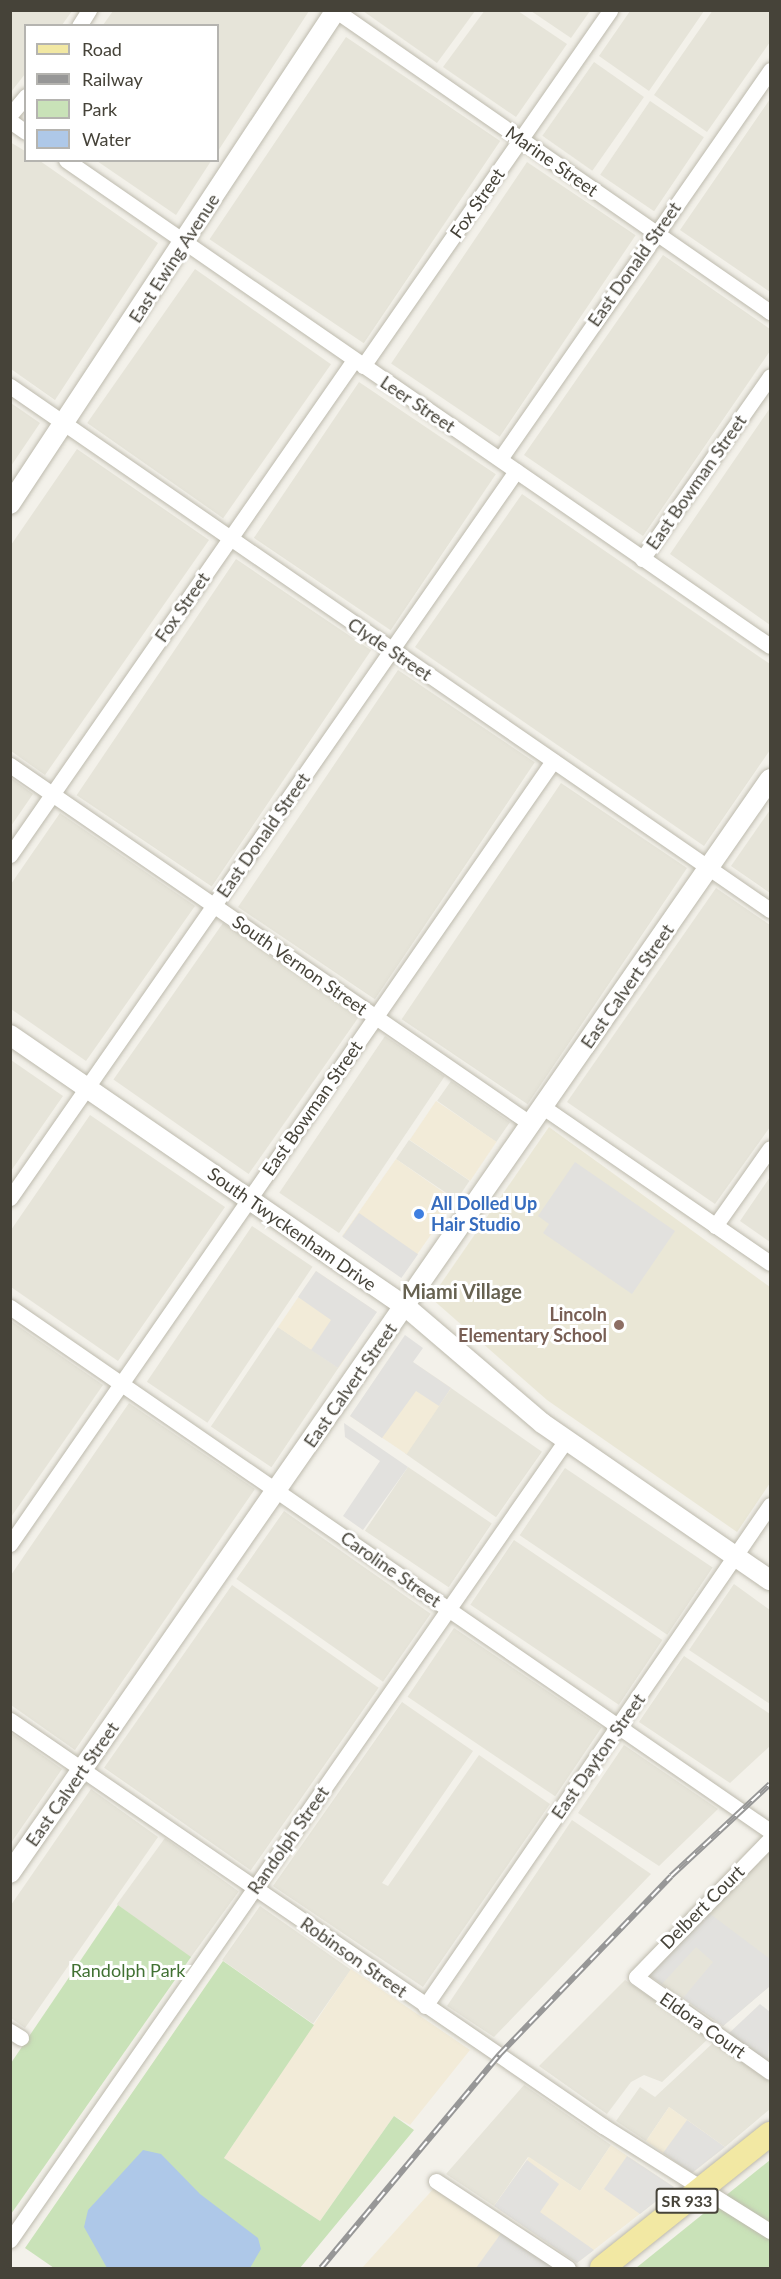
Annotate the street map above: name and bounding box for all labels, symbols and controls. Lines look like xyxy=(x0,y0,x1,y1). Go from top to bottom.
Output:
legend xyxy=(24,24,219,162)
text: Road xyxy=(82,38,122,60)
text: Railway xyxy=(82,68,143,90)
text: Park xyxy=(82,98,117,120)
street label: Marine Street xyxy=(502,121,602,201)
text: Water xyxy=(82,128,131,150)
street label: Fox Street xyxy=(445,164,509,242)
street label: East Ewing Avenue xyxy=(124,189,224,327)
street label: East Donald Street xyxy=(583,198,685,330)
street label: Leer Street xyxy=(376,371,460,437)
street label: East Bowman Street xyxy=(641,410,751,554)
street label: Fox Street xyxy=(150,568,214,646)
street label: Clyde Street xyxy=(344,613,436,685)
street label: East Donald Street xyxy=(212,769,314,901)
street label: South Vernon Street xyxy=(228,910,372,1020)
street label: East Calvert Street xyxy=(576,920,678,1052)
street label: East Bowman Street xyxy=(257,1036,367,1180)
street label: South Twyckenham Drive xyxy=(203,1162,381,1296)
place label: All Dolled Up Hair Studio xyxy=(431,1193,537,1236)
marker: All Dolled Up Hair Studio xyxy=(412,1207,426,1221)
district label: Miami Village xyxy=(402,1279,522,1303)
place label: Lincoln Elementary School xyxy=(458,1304,607,1346)
marker: Lincoln Elementary School xyxy=(612,1318,626,1332)
street label: East Calvert Street xyxy=(299,1319,401,1451)
street label: Caroline Street xyxy=(337,1526,445,1612)
street label: East Dayton Street xyxy=(547,1689,649,1823)
street label: East Calvert Street xyxy=(21,1718,123,1850)
street label: Randolph Street xyxy=(243,1782,333,1898)
street label: Delbert Court xyxy=(656,1861,748,1953)
street label: Robinson Street xyxy=(296,1912,412,2002)
park label: Randolph Park xyxy=(71,1959,185,1981)
street label: Eldora Court xyxy=(656,1988,750,2062)
road number: SR 933 xyxy=(656,2188,718,2214)

